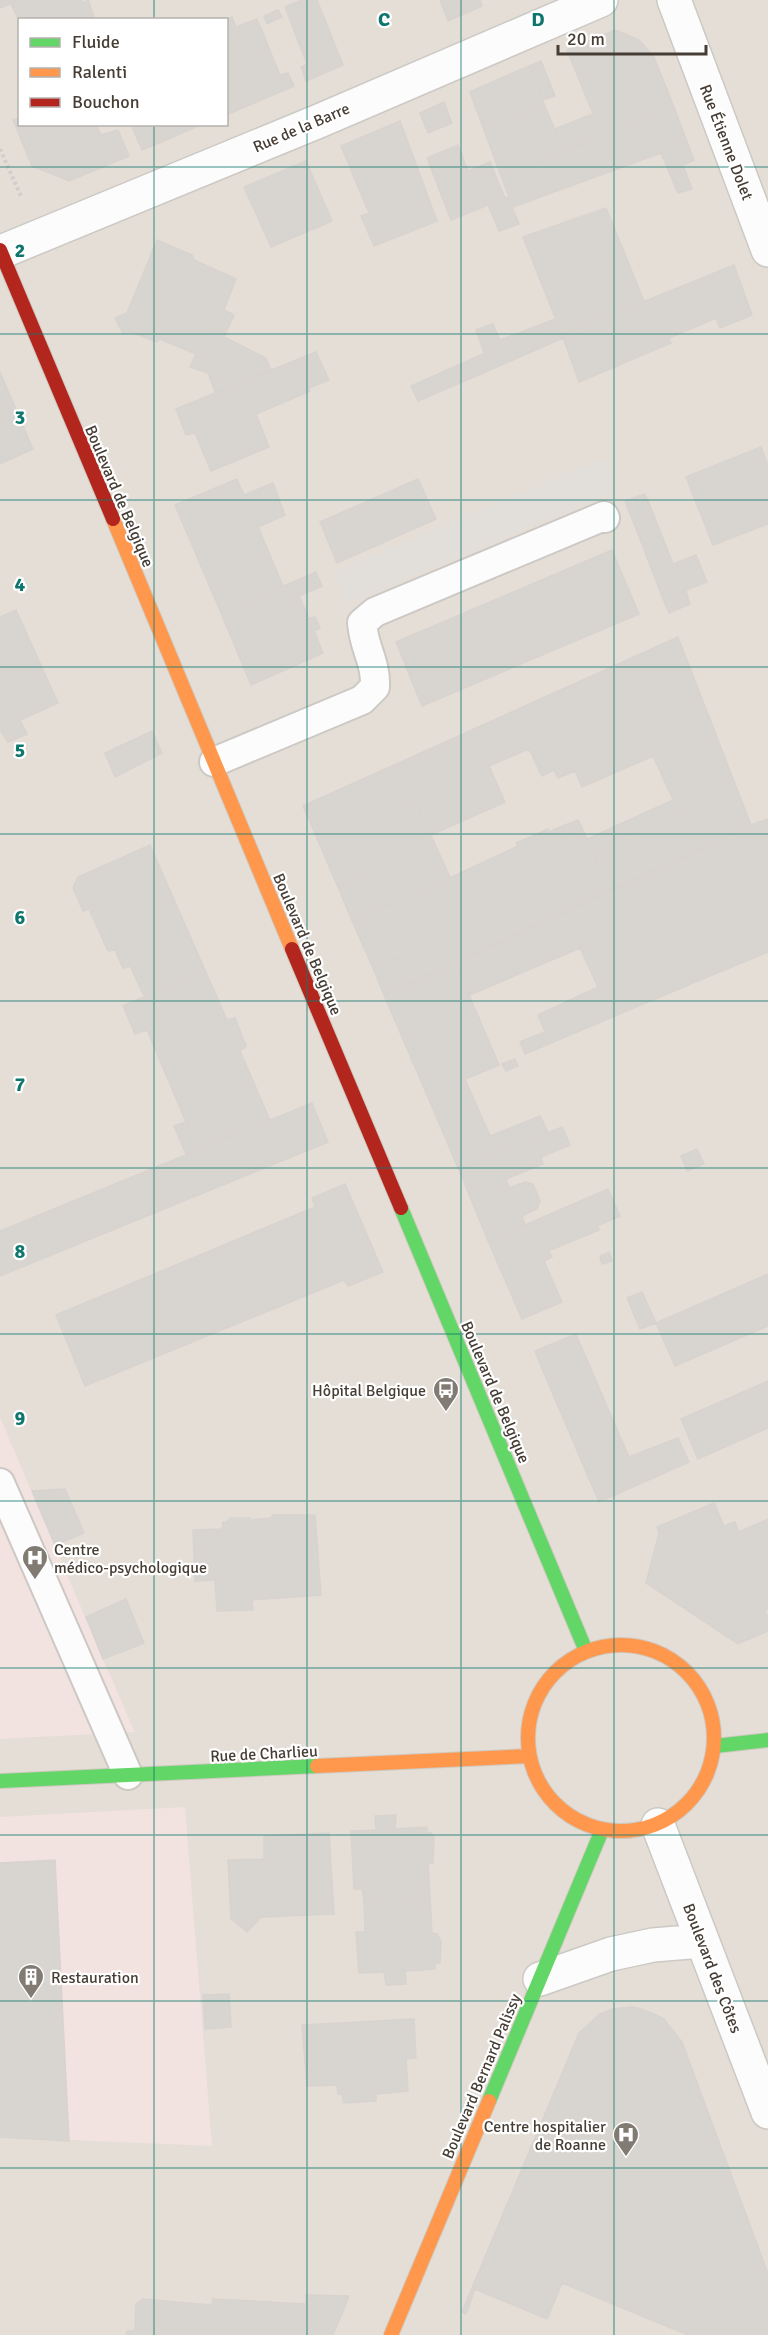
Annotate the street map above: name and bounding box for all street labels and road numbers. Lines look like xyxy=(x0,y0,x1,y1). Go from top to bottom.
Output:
street label: Rue Étienne Dolet xyxy=(695,82,757,203)
street label: Rue de la Barre xyxy=(250,99,353,157)
street label: Boulevard de Belgique xyxy=(80,422,158,570)
street label: Boulevard de Belgique xyxy=(268,870,346,1018)
street label: Boulevard de Belgique xyxy=(456,1318,534,1466)
street label: Rue de Charlieu xyxy=(210,1741,318,1767)
street label: Boulevard des Côtes xyxy=(678,1901,746,2036)
street label: Boulevard Bernard Palissy xyxy=(438,1990,526,2162)

